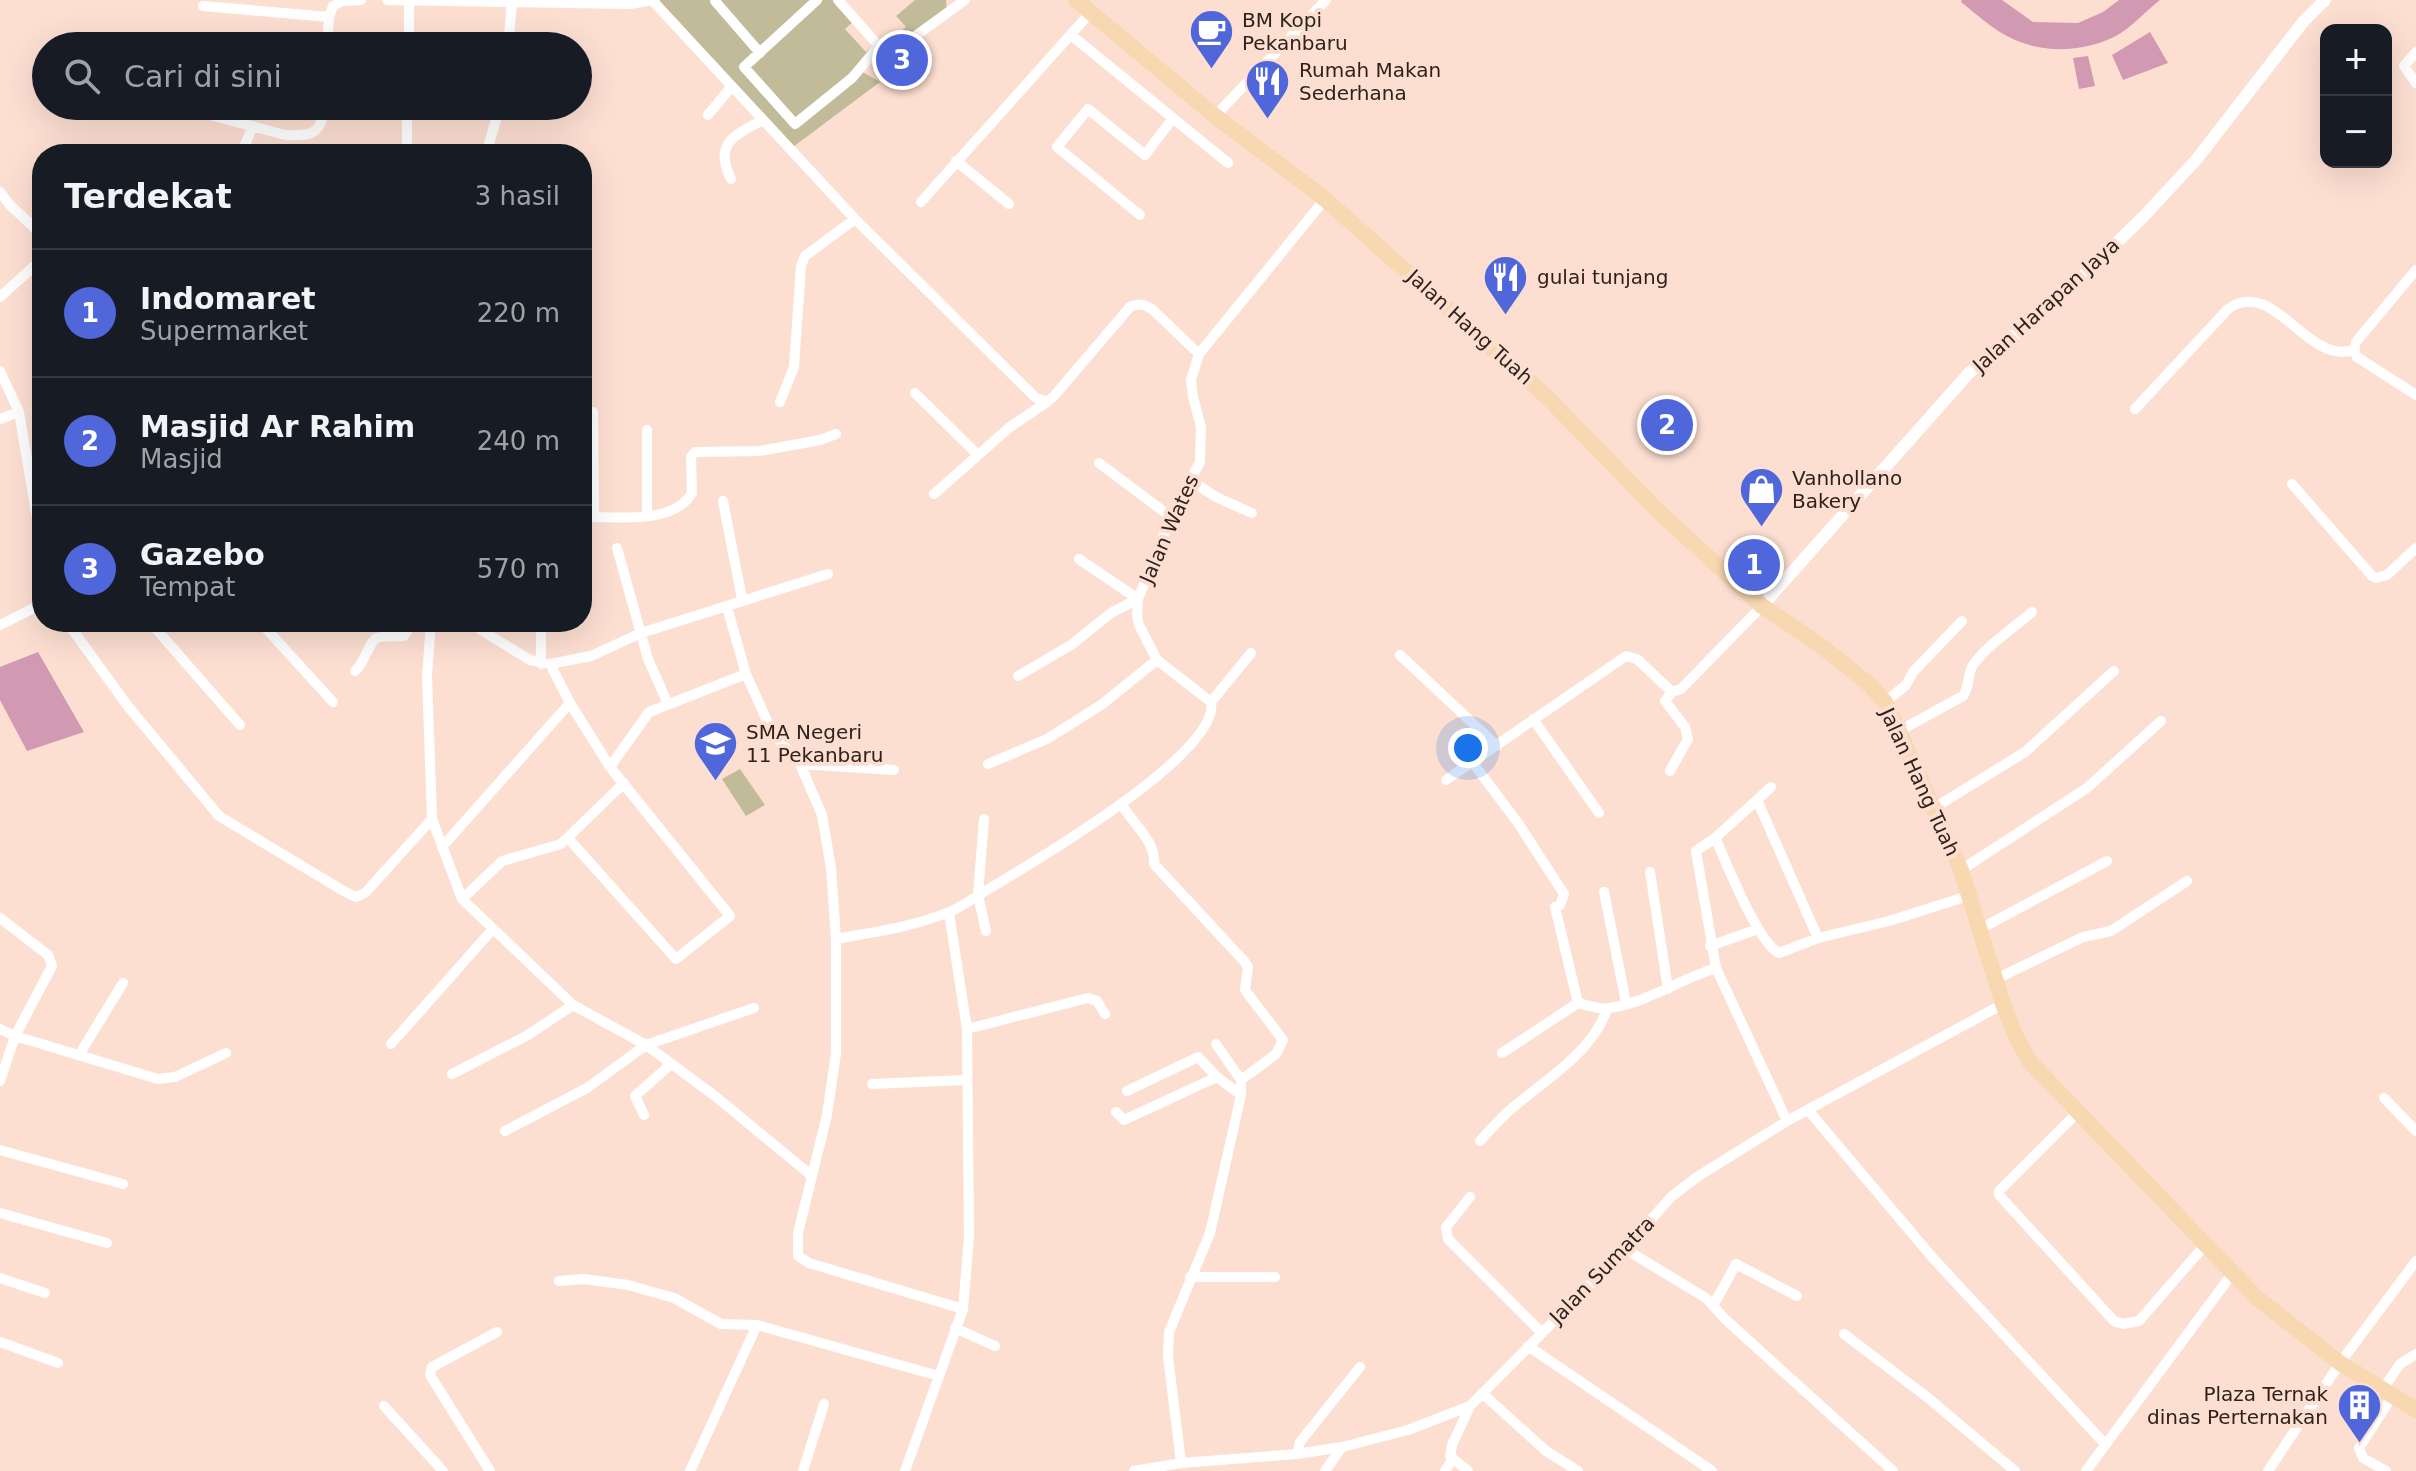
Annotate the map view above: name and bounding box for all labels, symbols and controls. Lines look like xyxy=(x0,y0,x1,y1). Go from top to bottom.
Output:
cafe icon: BM Kopi Pekanbaru xyxy=(1187,8,1235,71)
place label: BM Kopi Pekanbaru xyxy=(1242,8,1348,55)
map controls xyxy=(2320,24,2392,168)
button: + xyxy=(2320,24,2392,96)
pin: 3 xyxy=(876,30,928,90)
search box xyxy=(32,32,592,120)
icon: search xyxy=(60,54,104,98)
restaurant icon: Rumah Makan Sederhana xyxy=(1244,58,1292,121)
place label: Rumah Makan Sederhana xyxy=(1299,58,1441,105)
text: Cari di sini xyxy=(124,59,282,94)
button: − xyxy=(2320,96,2392,168)
text: Terdekat xyxy=(64,176,232,216)
text: 3 hasil xyxy=(475,181,560,211)
street label: Jalan Harapan Jaya xyxy=(1966,233,2124,378)
restaurant icon: gulai tunjang xyxy=(1482,253,1530,316)
street label: Jalan Hang Tuah xyxy=(1401,263,1538,390)
place label: gulai tunjang xyxy=(1537,265,1668,289)
text: Indomaret xyxy=(140,281,316,316)
text: 1 xyxy=(81,298,99,328)
text: 220 m xyxy=(477,298,560,328)
text: Supermarket xyxy=(140,316,308,346)
pin: 2 xyxy=(1641,395,1693,455)
text: Masjid Ar Rahim xyxy=(140,409,415,444)
text: 2 xyxy=(81,426,99,456)
text: 240 m xyxy=(477,426,560,456)
text: Masjid xyxy=(140,444,223,474)
shop icon: Vanhollano Bakery xyxy=(1737,466,1785,529)
place label: Vanhollano Bakery xyxy=(1792,466,1902,513)
street label: Jalan Wates xyxy=(1134,471,1204,589)
pin: 1 xyxy=(1728,535,1780,595)
text: Gazebo xyxy=(140,537,265,572)
text: 3 xyxy=(81,554,99,584)
text: 570 m xyxy=(477,554,560,584)
text: Tempat xyxy=(140,572,235,602)
street label: Jalan Hang Tuah xyxy=(1874,702,1965,860)
school or university icon: SMA Negeri 11 Pekanbaru xyxy=(691,719,739,782)
place label: SMA Negeri 11 Pekanbaru xyxy=(746,720,883,767)
your location xyxy=(1448,728,1488,768)
street label: Jalan Sumatra xyxy=(1543,1211,1659,1330)
building icon: Plaza Ternak dinas Perternakan xyxy=(2335,1381,2383,1444)
place label: Plaza Ternak dinas Perternakan xyxy=(2147,1382,2328,1429)

